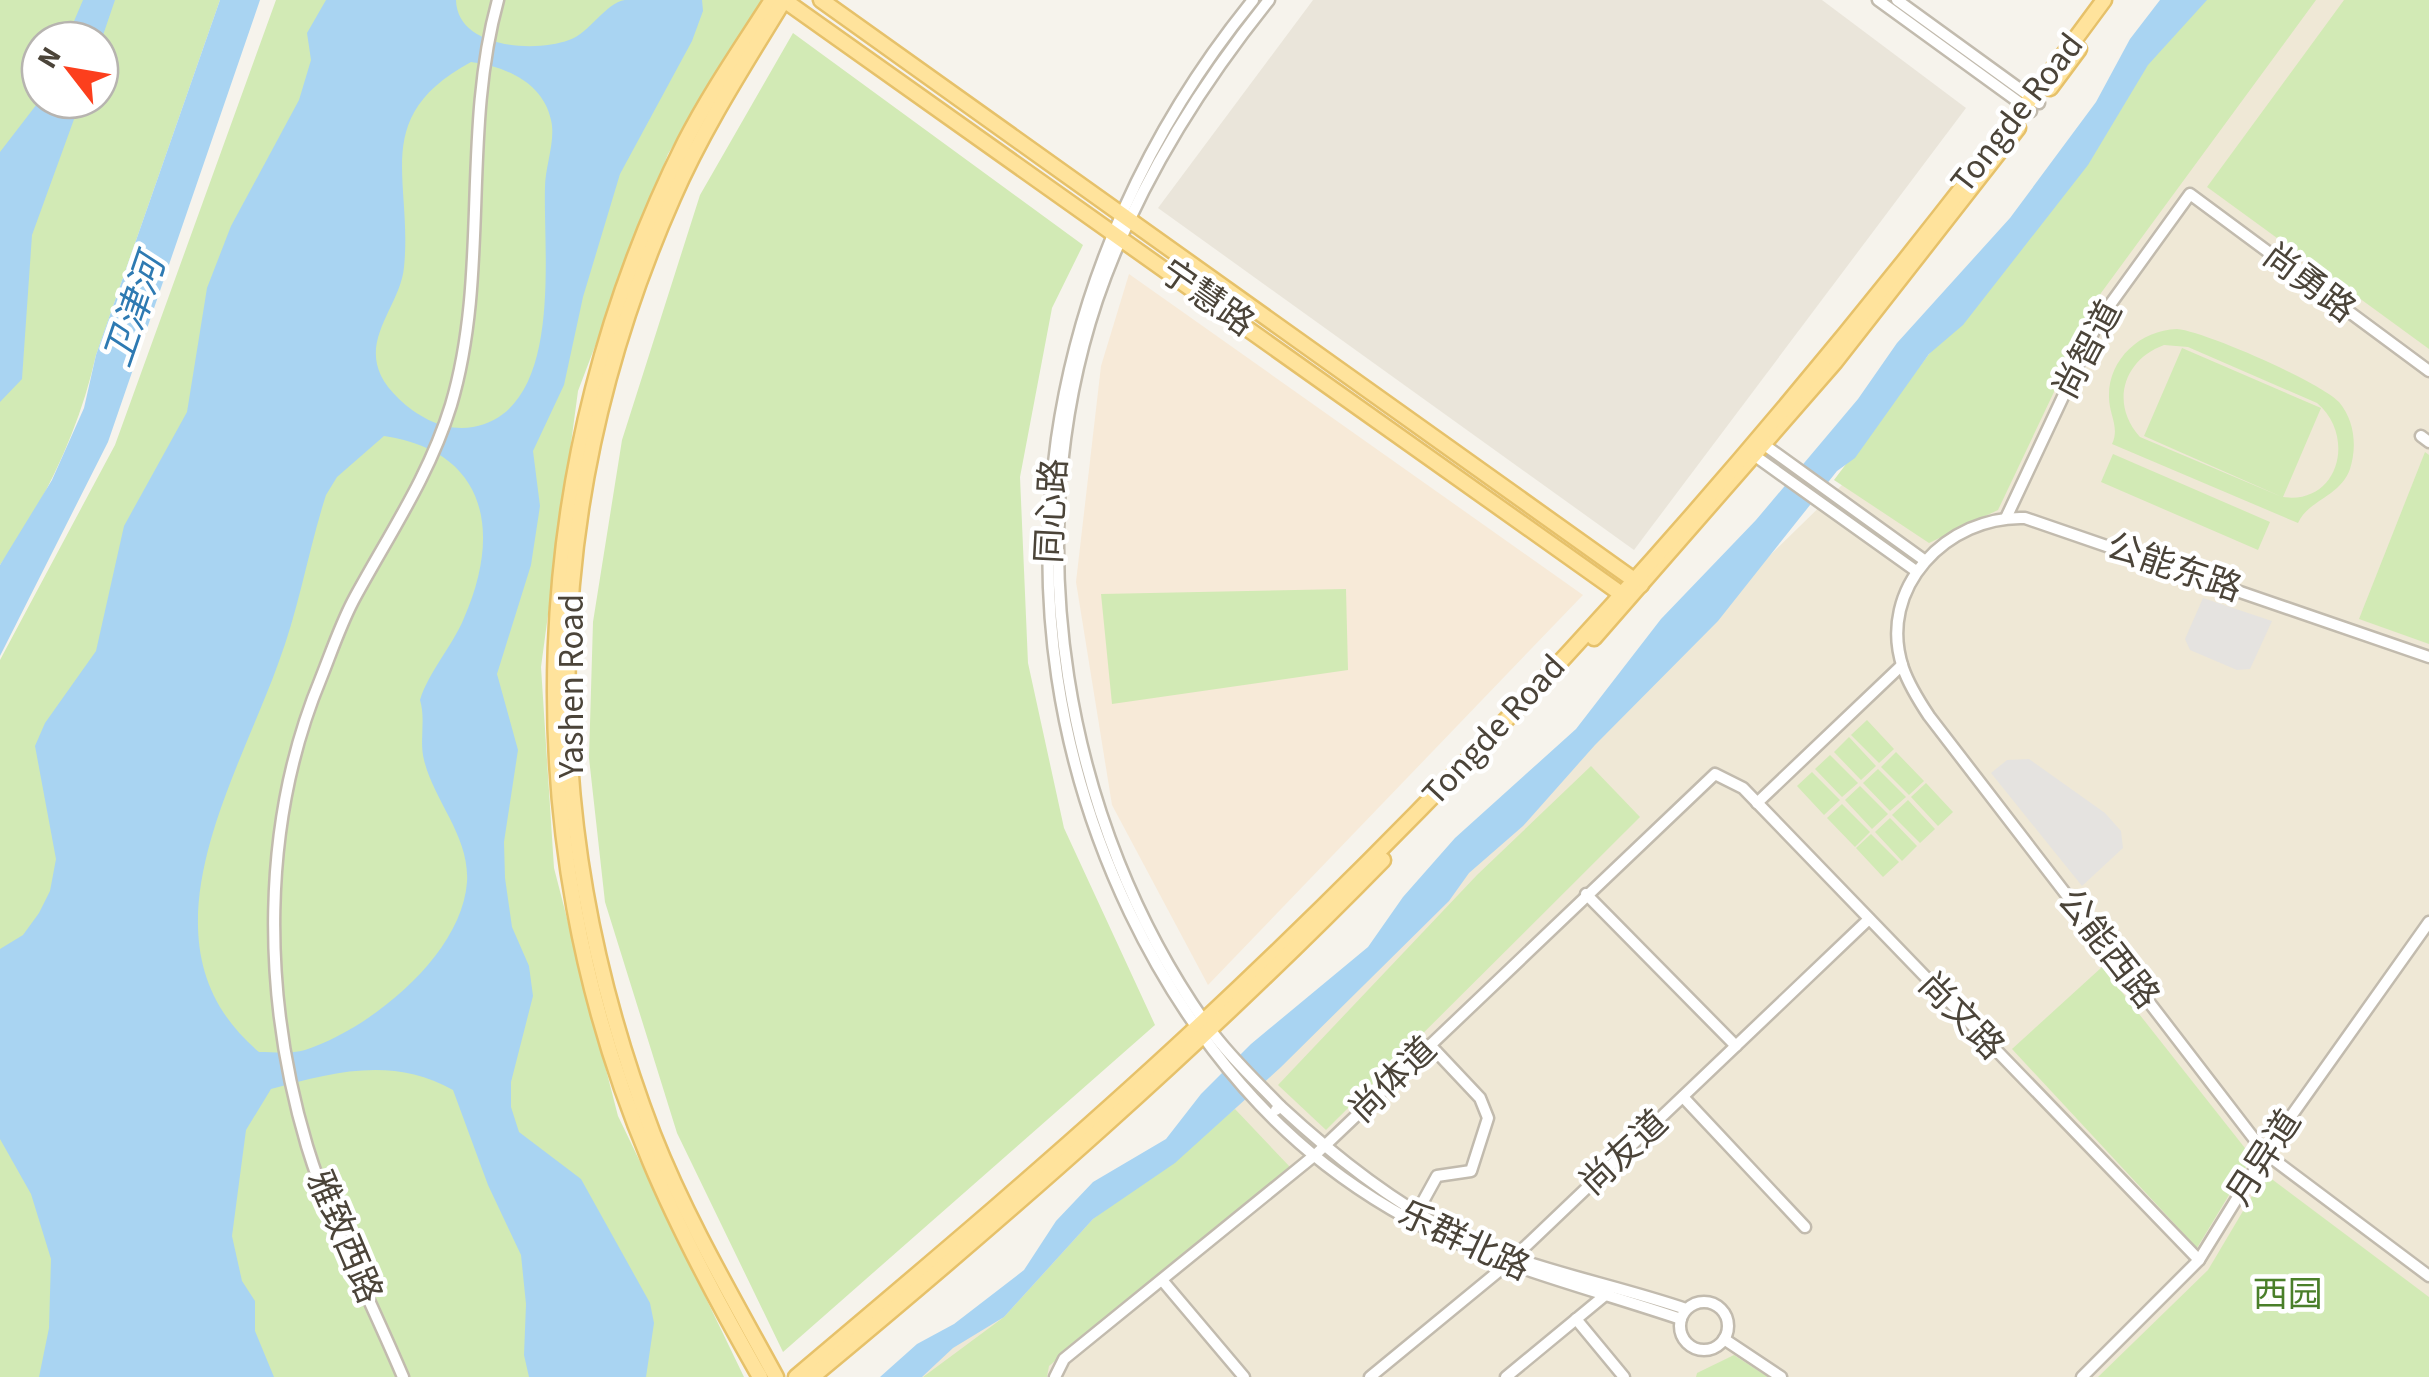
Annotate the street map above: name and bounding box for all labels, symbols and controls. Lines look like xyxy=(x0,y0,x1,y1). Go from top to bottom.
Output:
north arrow xyxy=(20,20,120,120)
street label: Tongde Road xyxy=(1939,22,2095,204)
text: N xyxy=(27,39,71,76)
street label: 尚勇路 xyxy=(2252,231,2366,335)
water label: 卫津河 xyxy=(91,242,181,374)
street label: 宁慧路 xyxy=(1150,247,1264,349)
street label: 尚智道 xyxy=(2041,292,2135,408)
street label: 同心路 xyxy=(1024,457,1080,565)
street label: 公能东路 xyxy=(2100,522,2248,614)
street label: Yashen Road xyxy=(547,594,597,779)
street label: Tongde Road xyxy=(1411,643,1577,817)
street label: 公能西路 xyxy=(2045,878,2171,1020)
street label: 尚文路 xyxy=(1907,961,2015,1071)
street label: 尚体道 xyxy=(1338,1026,1448,1134)
street label: 尚友道 xyxy=(1569,1099,1679,1207)
street label: 月异道 xyxy=(2214,1100,2314,1216)
street label: 雅致西路 xyxy=(294,1163,394,1311)
street label: 乐群北路 xyxy=(1390,1189,1538,1293)
park label: 西园 xyxy=(2253,1270,2323,1320)

